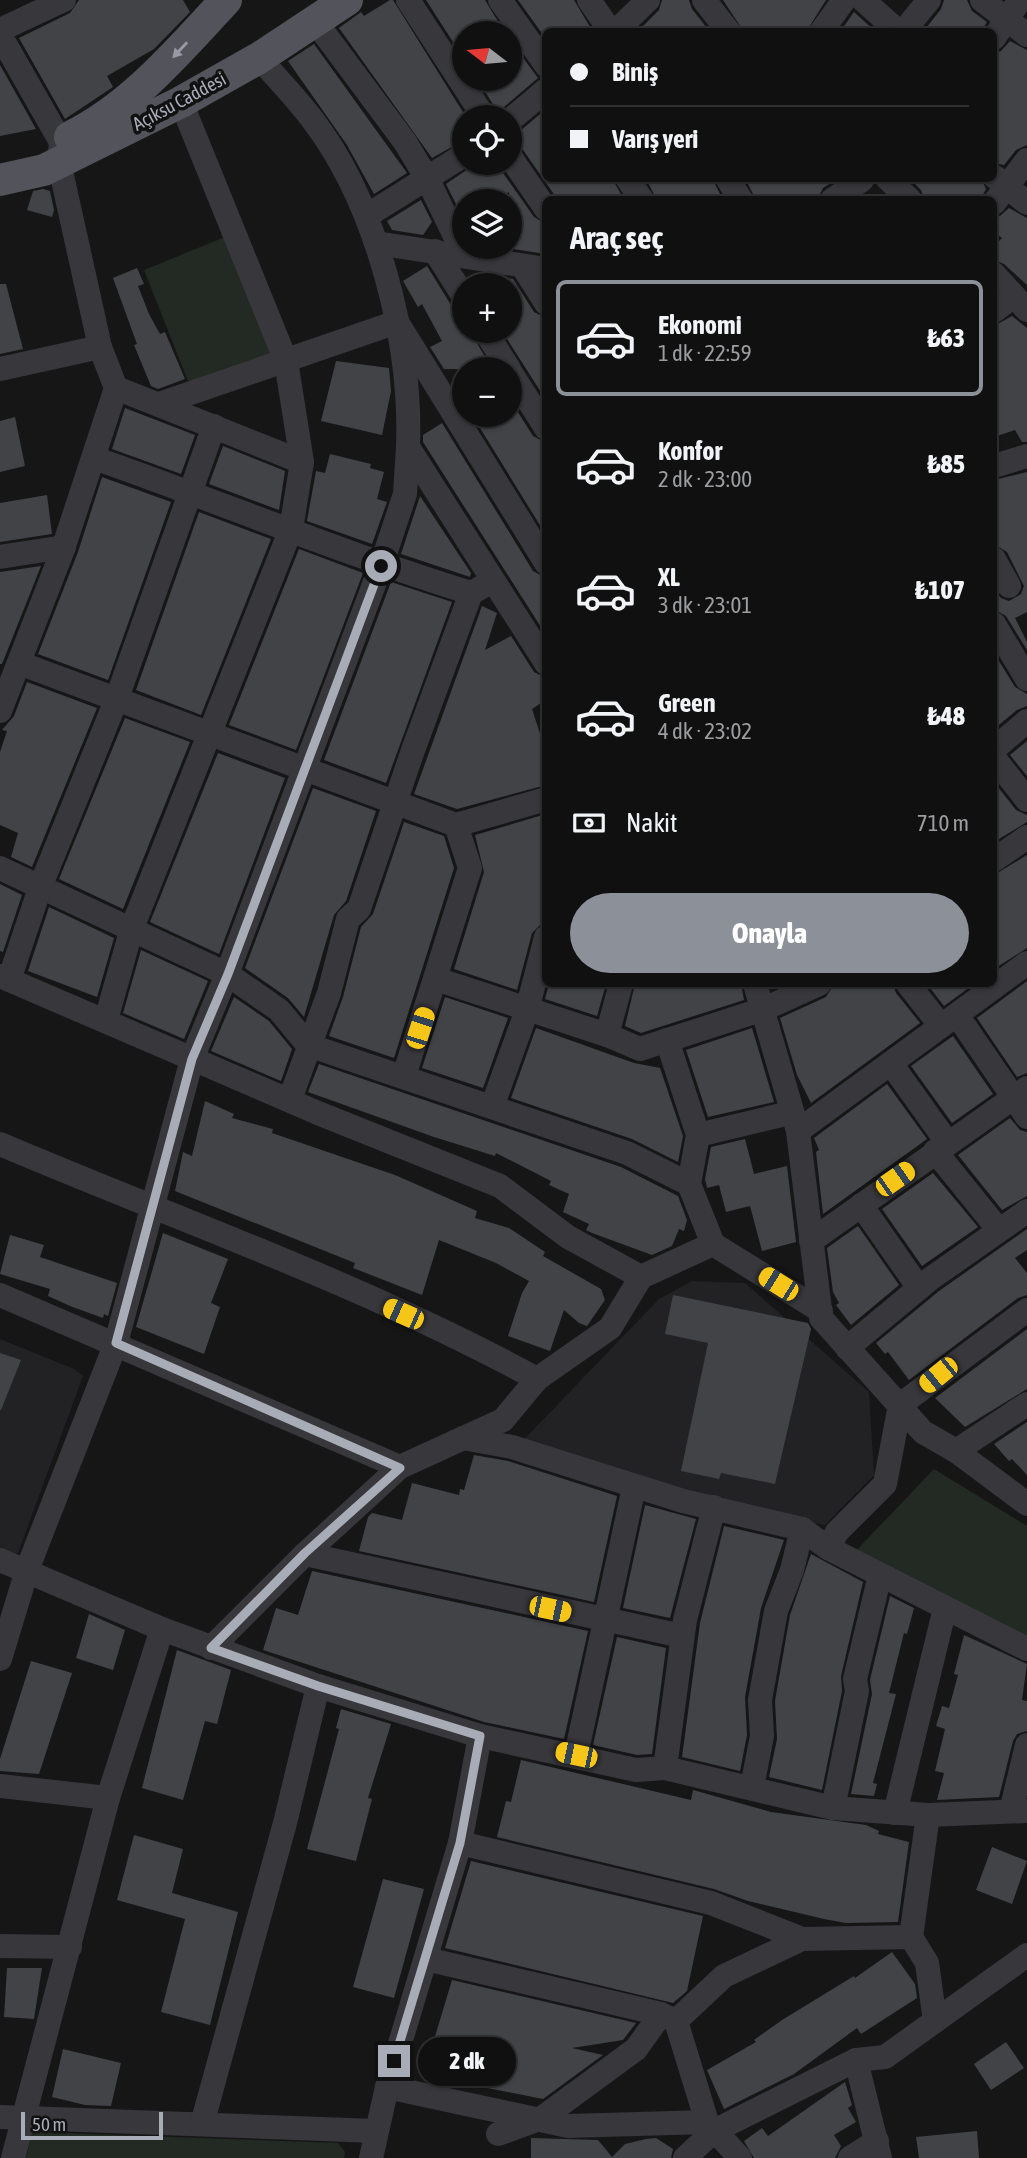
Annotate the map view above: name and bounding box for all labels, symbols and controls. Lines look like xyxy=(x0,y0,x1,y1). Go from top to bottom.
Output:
north arrow xyxy=(452,21,522,91)
map controls xyxy=(452,21,522,427)
one-way arrow xyxy=(172,41,188,58)
text: Biniş xyxy=(612,57,658,87)
street label: Açıksu Caddesi xyxy=(129,67,229,135)
button: locate xyxy=(452,105,522,175)
text: Varış yeri xyxy=(612,124,698,154)
button: layers xyxy=(452,189,522,259)
text: Araç seç xyxy=(570,219,663,256)
button: + xyxy=(452,273,522,343)
icon: car xyxy=(574,307,637,370)
text: Ekonomi xyxy=(658,310,742,340)
text: ₺63 xyxy=(928,323,965,353)
text: 1 dk · 22:59 xyxy=(658,340,752,366)
button: − xyxy=(452,357,522,427)
icon: car xyxy=(574,433,637,496)
text: Konfor xyxy=(658,436,722,466)
text: ₺85 xyxy=(928,449,965,479)
text: 2 dk · 23:00 xyxy=(658,466,752,492)
route start xyxy=(365,550,397,582)
icon: car xyxy=(574,559,637,622)
text: XL xyxy=(658,562,680,592)
text: ₺107 xyxy=(915,575,965,605)
text: 3 dk · 23:01 xyxy=(658,592,752,618)
icon: car xyxy=(574,685,637,748)
text: Green xyxy=(658,688,716,718)
text: ₺48 xyxy=(928,701,965,731)
text: 4 dk · 23:02 xyxy=(658,718,752,744)
icon: cash xyxy=(570,804,608,842)
text: Nakit xyxy=(626,808,678,838)
text: 710 m xyxy=(917,810,969,836)
button: Onayla xyxy=(570,893,969,973)
car xyxy=(404,1005,437,1051)
car xyxy=(872,1158,919,1200)
car xyxy=(755,1264,802,1304)
car xyxy=(380,1296,427,1332)
car xyxy=(916,1354,961,1396)
car xyxy=(528,1594,573,1624)
car xyxy=(554,1740,599,1770)
callout: 2 dk xyxy=(418,2036,516,2086)
route end xyxy=(378,2045,410,2077)
text: 2 dk xyxy=(450,2048,484,2074)
scale bar xyxy=(21,2109,163,2141)
text: 50 m xyxy=(32,2113,66,2135)

